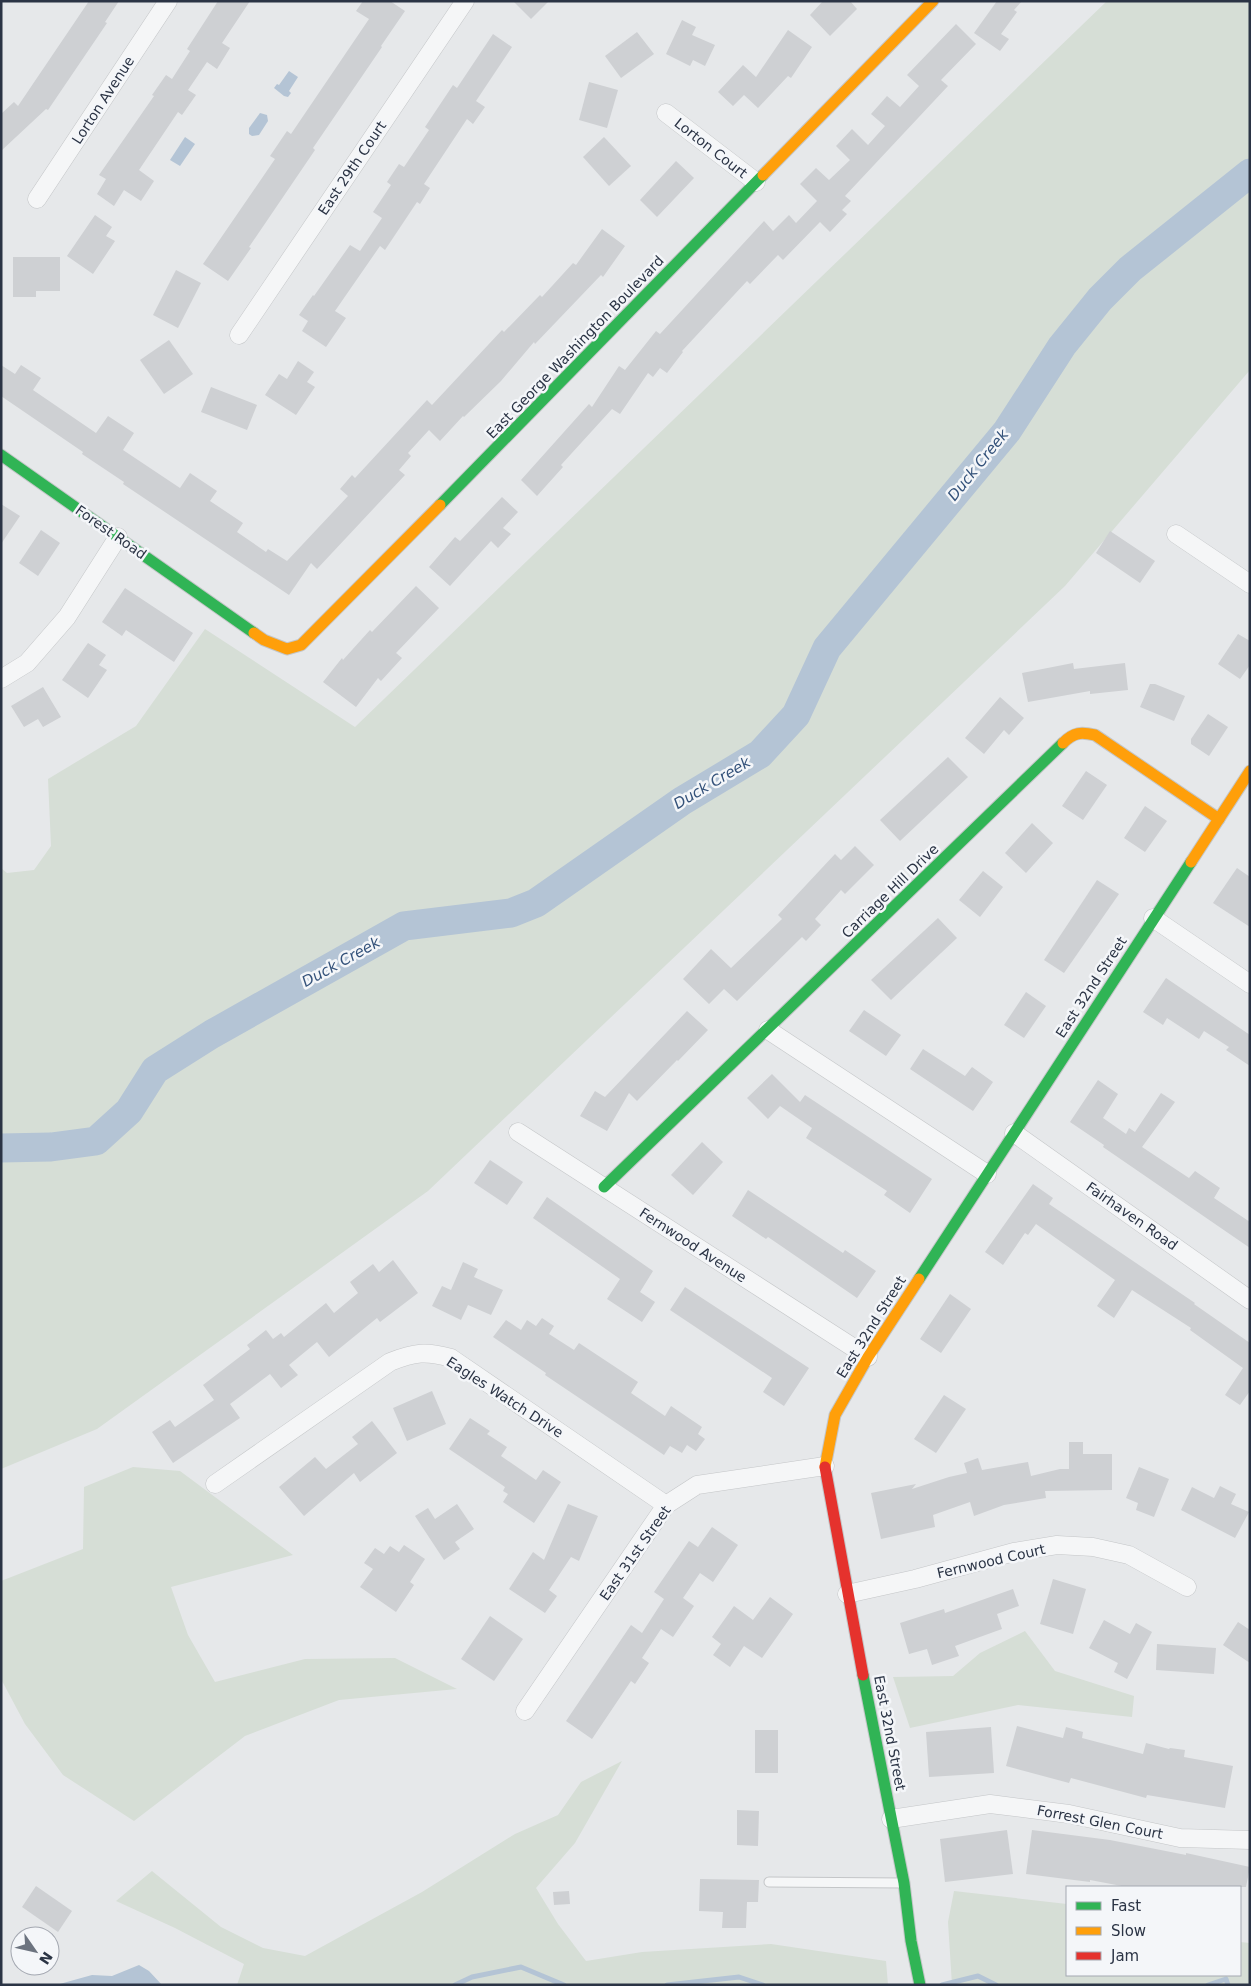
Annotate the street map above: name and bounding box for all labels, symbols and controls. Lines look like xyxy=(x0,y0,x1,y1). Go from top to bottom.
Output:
street label: Lorton Avenue xyxy=(69,53,137,147)
street label: Lorton Court xyxy=(672,115,751,182)
street label: East 29th Court xyxy=(315,118,390,218)
street label: East George Washington Boulevard xyxy=(483,252,667,442)
water label: Duck Creek xyxy=(944,425,1013,504)
street label: Forest Road xyxy=(73,502,149,562)
water label: Duck Creek xyxy=(670,752,755,813)
street label: Carriage Hill Drive xyxy=(838,841,942,941)
water label: Duck Creek xyxy=(299,933,384,991)
street label: East 32nd Street xyxy=(1052,933,1130,1041)
street label: Fairhaven Road xyxy=(1083,1179,1181,1253)
street label: Fernwood Avenue xyxy=(637,1204,749,1286)
street label: East 32nd Street xyxy=(833,1273,909,1381)
street label: Eagles Watch Drive xyxy=(444,1353,566,1441)
street label: East 31st Street xyxy=(596,1502,674,1604)
street label: Fernwood Court xyxy=(935,1541,1047,1581)
street label: East 32nd Street xyxy=(871,1674,909,1793)
street label: Forrest Glen Court xyxy=(1036,1802,1165,1842)
legend xyxy=(1066,1886,1241,1976)
text: Fast xyxy=(1111,1897,1141,1915)
text: Slow xyxy=(1111,1922,1146,1940)
north arrow xyxy=(10,1926,60,1976)
text: Jam xyxy=(1110,1947,1139,1965)
text: N xyxy=(36,1949,56,1968)

